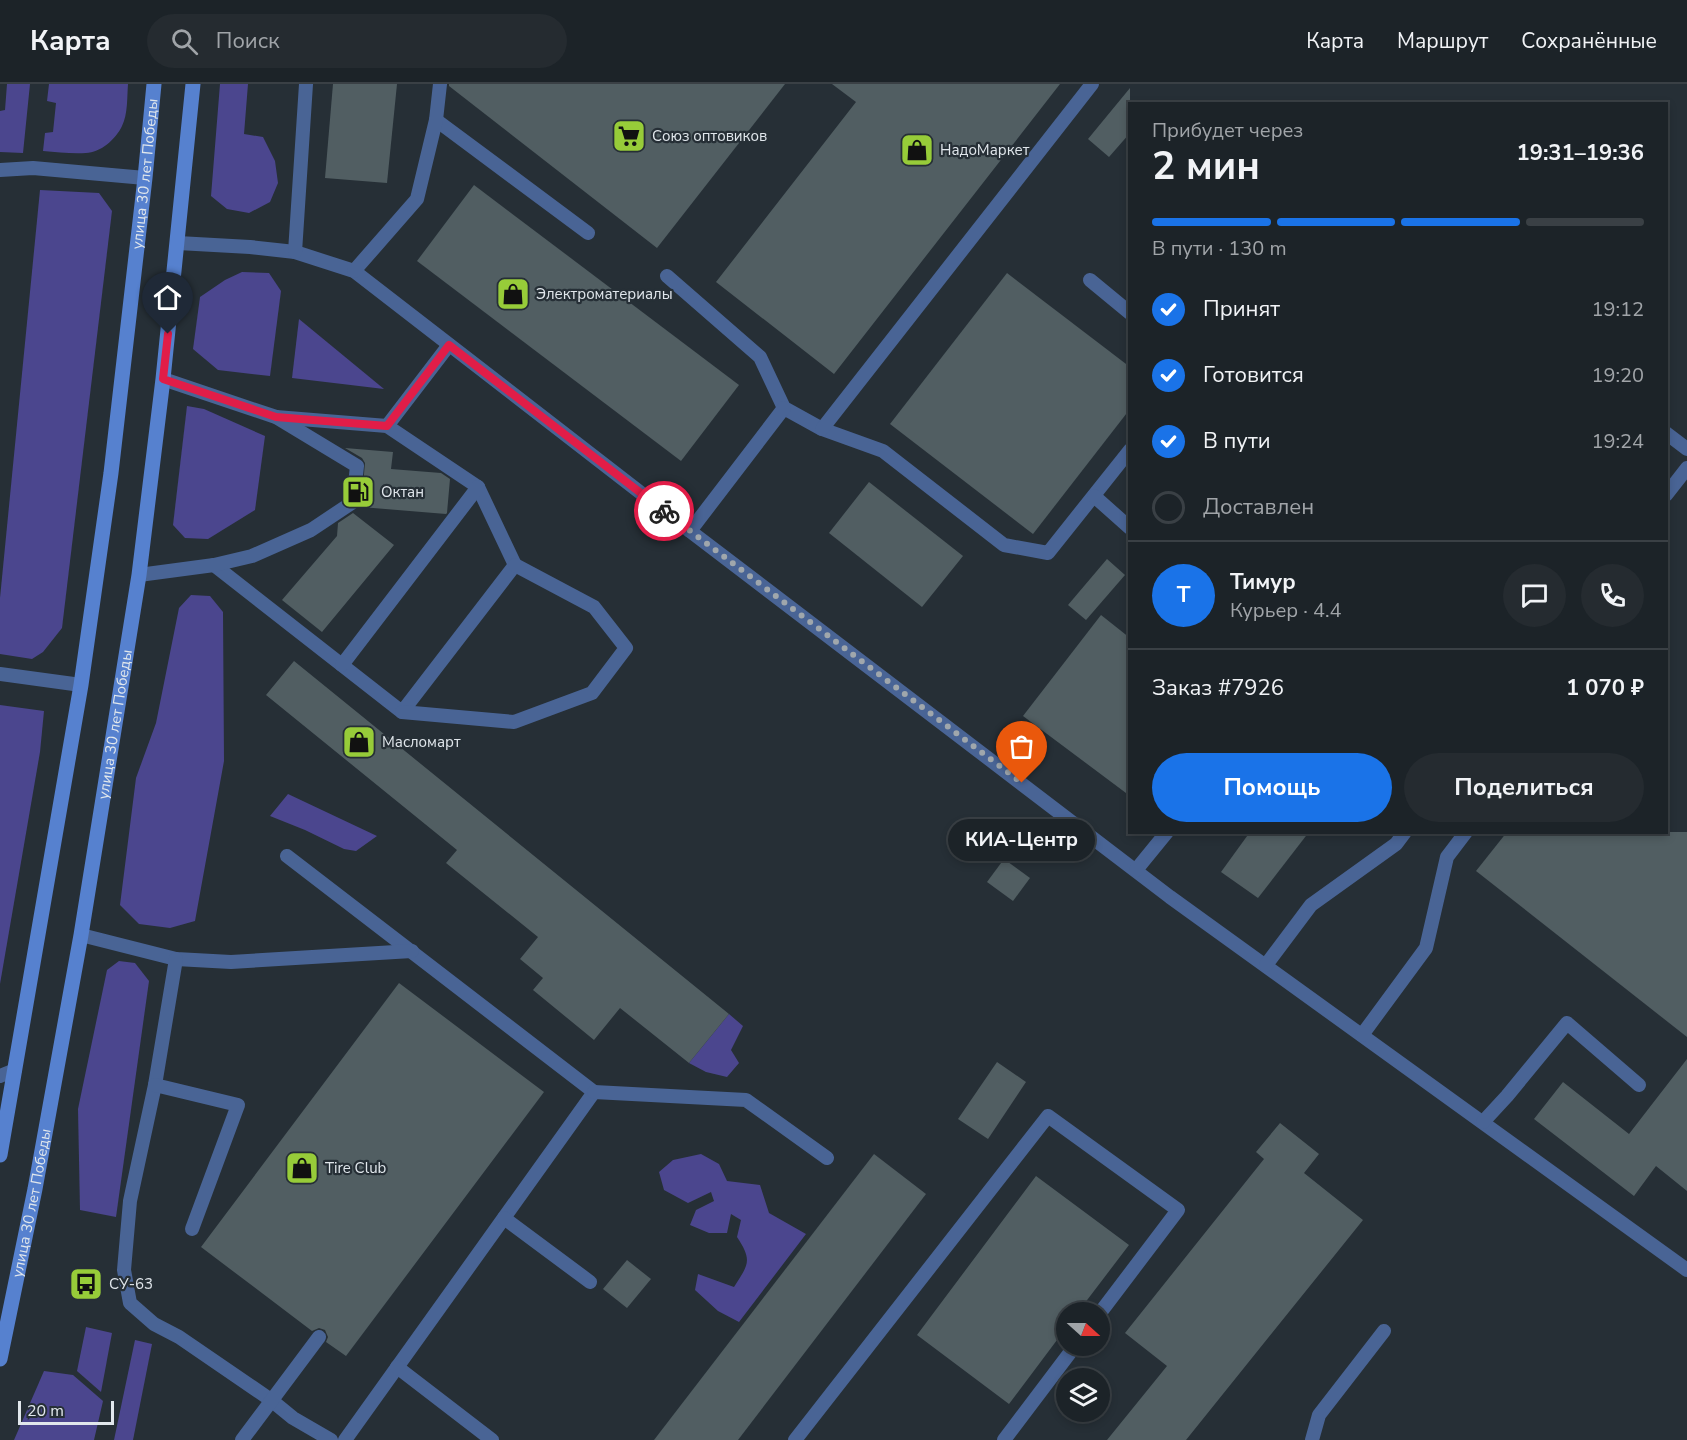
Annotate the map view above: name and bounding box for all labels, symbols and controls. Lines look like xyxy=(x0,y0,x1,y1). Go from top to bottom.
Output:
search box xyxy=(147,14,567,68)
text: Карта xyxy=(30,22,111,60)
icon: search xyxy=(168,25,201,58)
text: Поиск xyxy=(216,26,280,56)
text: Карта xyxy=(1306,27,1364,55)
text: Маршрут xyxy=(1397,27,1488,55)
text: Сохранённые xyxy=(1521,27,1657,55)
street label: улица 30 лет Победы xyxy=(127,98,163,250)
text: Прибудет через xyxy=(1152,117,1303,144)
supermarket icon: Союз оптовиков xyxy=(611,118,647,154)
place label: Союз оптовиков xyxy=(652,126,767,146)
shop icon: НадоМаркет xyxy=(899,132,935,168)
text: 19:31–19:36 xyxy=(1516,138,1644,168)
place label: НадоМаркет xyxy=(940,140,1030,160)
text: 2 мин xyxy=(1152,140,1260,193)
text: В пути · 130 m xyxy=(1152,235,1287,262)
pin xyxy=(142,272,193,334)
shop icon: Электроматериалы xyxy=(495,276,531,312)
icon: home xyxy=(151,281,184,314)
place label: Электроматериалы xyxy=(536,284,673,304)
icon: check xyxy=(1152,293,1185,326)
text: Принят xyxy=(1203,294,1280,324)
text: 19:12 xyxy=(1591,296,1644,323)
icon: check xyxy=(1152,359,1185,392)
text: Готовится xyxy=(1203,360,1304,390)
text: 19:20 xyxy=(1591,362,1644,389)
icon: check xyxy=(1152,425,1185,458)
text: В пути xyxy=(1203,426,1271,456)
text: 19:24 xyxy=(1591,428,1644,455)
fuel station icon: Октан xyxy=(340,474,376,510)
courier xyxy=(634,481,694,541)
place label: Октан xyxy=(381,482,424,502)
text: Доставлен xyxy=(1203,492,1314,522)
icon: bike xyxy=(648,495,681,528)
button: chat xyxy=(1503,564,1566,627)
button: phone xyxy=(1581,564,1644,627)
text: Тимур xyxy=(1230,567,1296,597)
text: Т xyxy=(1177,580,1190,610)
text: Курьер · 4.4 xyxy=(1230,597,1342,624)
street label: улица 30 лет Победы xyxy=(93,648,137,801)
text: Заказ #7926 xyxy=(1152,673,1284,703)
text: 1 070 ₽ xyxy=(1566,673,1644,703)
pin xyxy=(996,721,1047,783)
shop icon: Масломарт xyxy=(341,724,377,760)
icon: bag xyxy=(1005,730,1038,763)
place label: Масломарт xyxy=(382,732,461,752)
button: Помощь xyxy=(1152,753,1392,822)
button: Поделиться xyxy=(1404,753,1644,822)
callout: КИА-Центр xyxy=(948,819,1096,861)
text: КИА-Центр xyxy=(965,826,1078,853)
street label: улица 30 лет Победы xyxy=(7,1127,56,1279)
shop icon: Tire Club xyxy=(284,1150,320,1186)
place label: Tire Club xyxy=(325,1158,387,1178)
bus stop icon: СУ-63 xyxy=(68,1266,104,1302)
place label: СУ-63 xyxy=(109,1274,153,1294)
north arrow xyxy=(1056,1302,1110,1356)
map controls xyxy=(1056,1302,1110,1422)
button: layers xyxy=(1056,1368,1110,1422)
scale bar xyxy=(18,1398,114,1426)
text: 20 m xyxy=(27,1400,64,1422)

